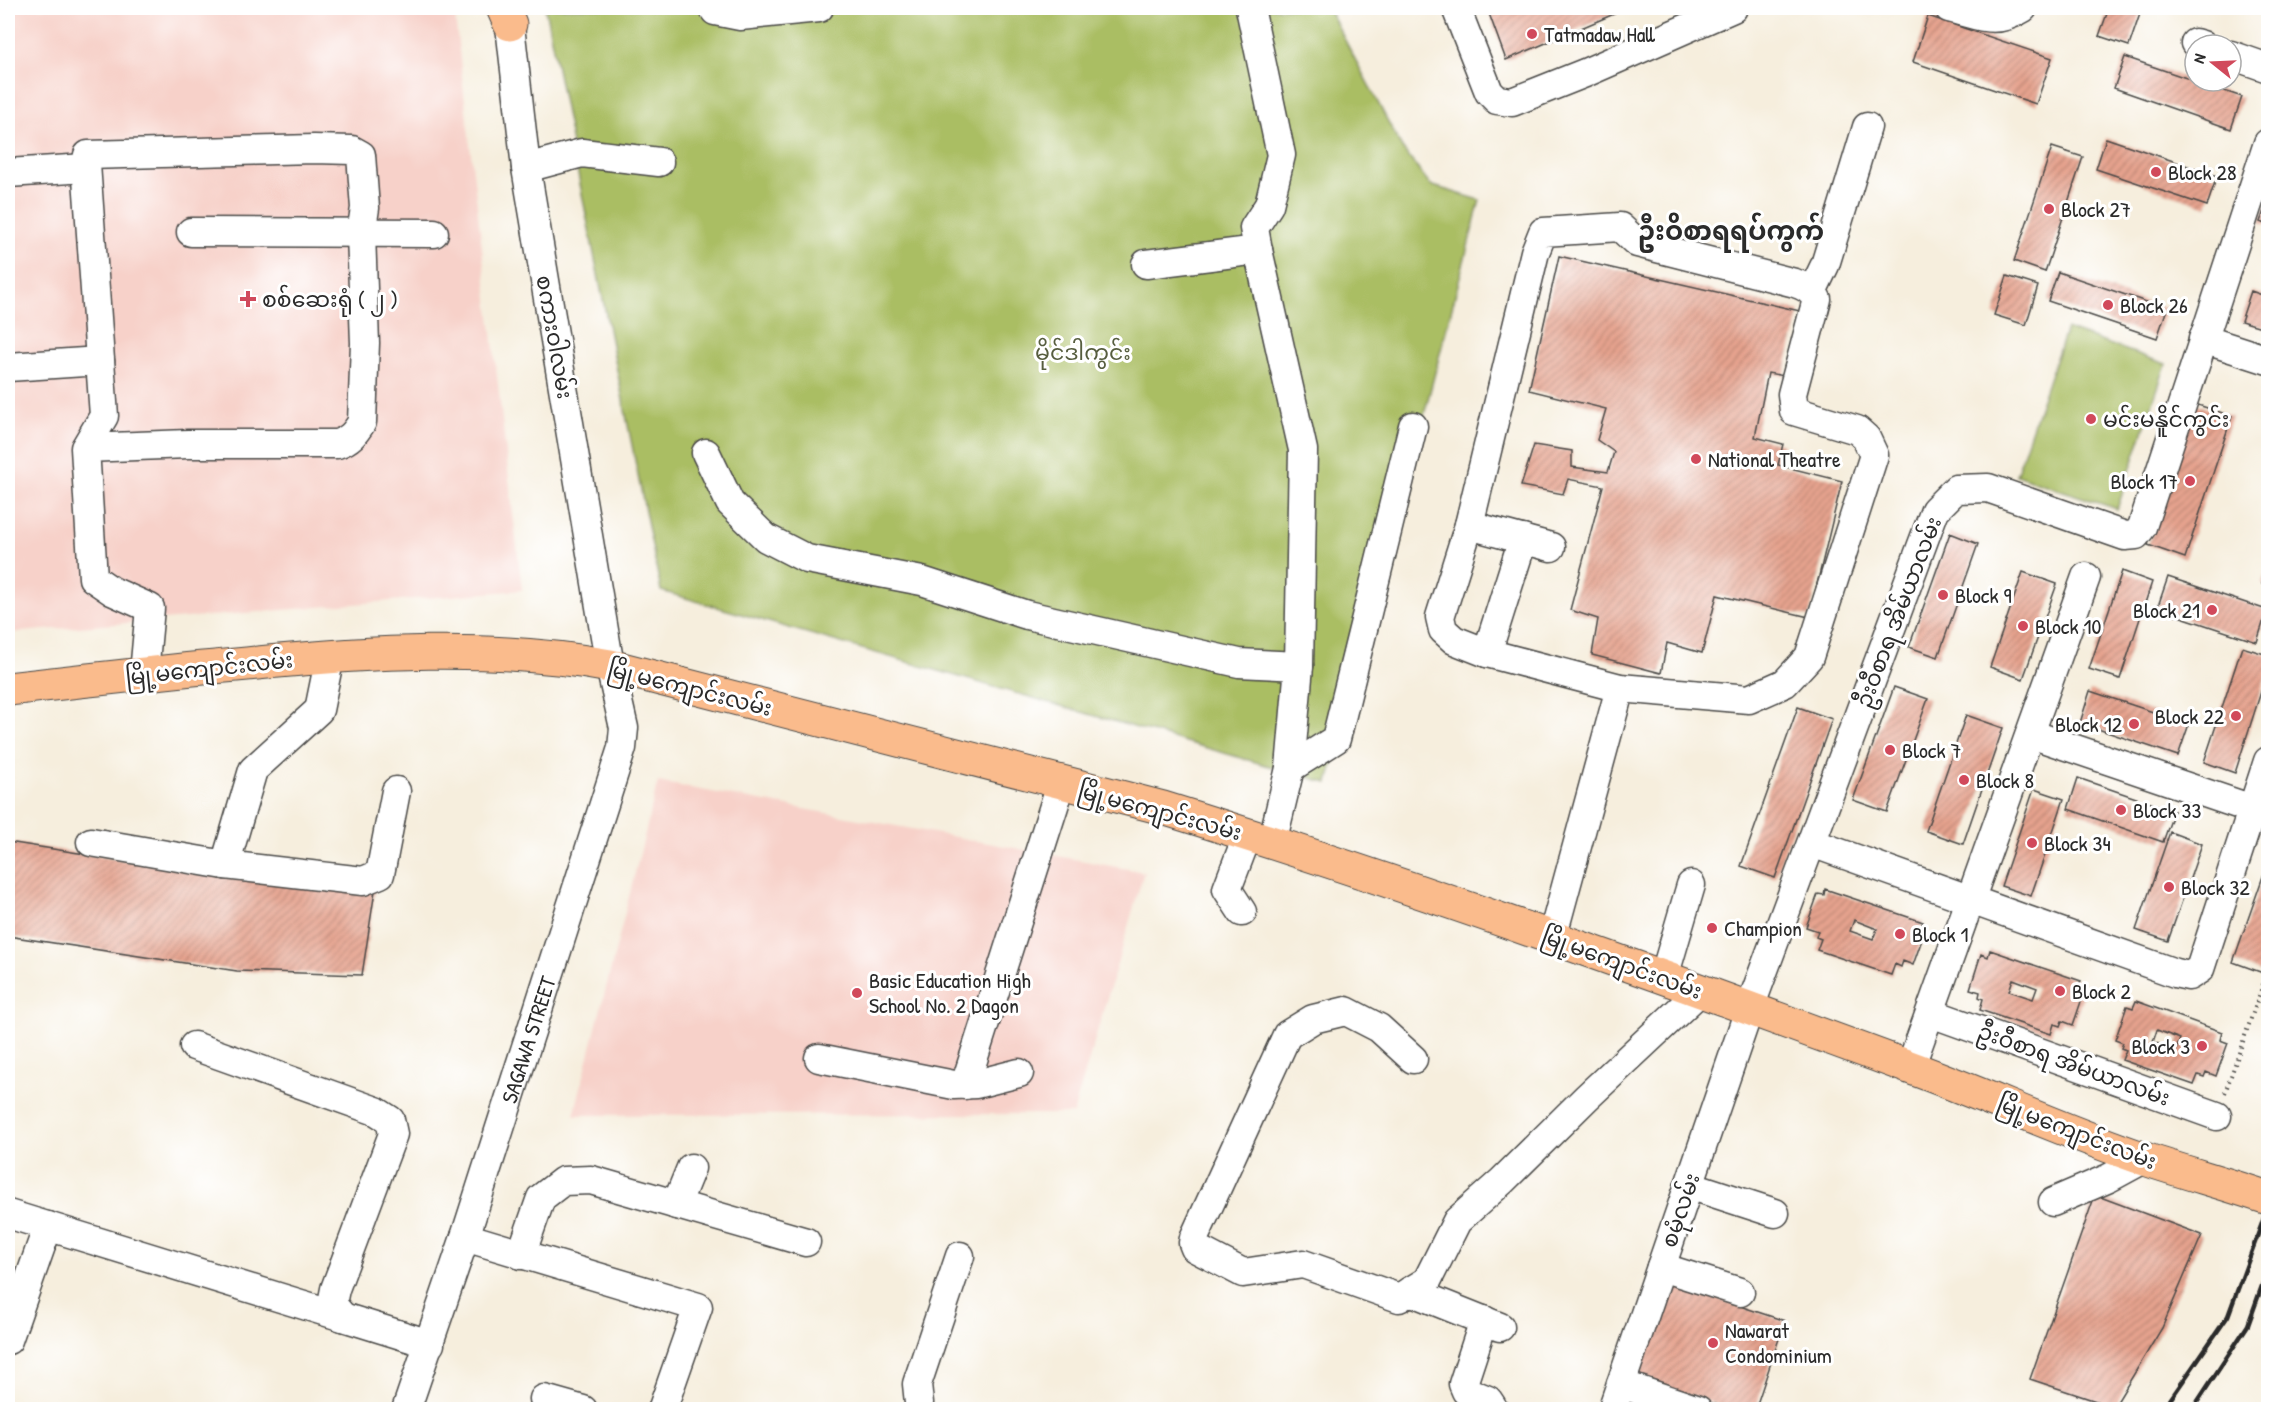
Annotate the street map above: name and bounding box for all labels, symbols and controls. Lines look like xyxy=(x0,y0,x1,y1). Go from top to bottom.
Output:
place label: Tatmadaw Hall xyxy=(1544,19,1655,49)
marker: Tatmadaw Hall xyxy=(1525,27,1539,41)
north arrow xyxy=(2183,33,2243,93)
text: N xyxy=(2187,50,2211,66)
place label: Block 28 xyxy=(2168,157,2236,187)
marker: Block 28 xyxy=(2149,165,2163,179)
place label: Block 27 xyxy=(2061,194,2131,224)
marker: Block 27 xyxy=(2042,202,2056,216)
district label: ဦးဝိစာရရပ်ကွက် xyxy=(1638,212,1824,253)
street label: စကားဝါလမ်း xyxy=(529,273,581,401)
place label: စစ်ဆေးရုံ ( ၂ ) xyxy=(262,284,398,317)
marker: စစ်ဆေးရုံ ( ၂ ) xyxy=(239,290,257,308)
place label: Block 26 xyxy=(2120,290,2188,320)
marker: Block 26 xyxy=(2101,298,2115,312)
park label: မိုင်ဒါကွင်း xyxy=(1035,337,1131,370)
place label: မင်းမနိူင်ကွင်း xyxy=(2103,404,2229,437)
marker: မင်းမနိူင်ကွင်း xyxy=(2084,412,2098,426)
place label: National Theatre xyxy=(1708,444,1841,474)
marker: National Theatre xyxy=(1689,452,1703,466)
place label: Block 17 xyxy=(2111,466,2178,496)
marker: Block 17 xyxy=(2183,474,2197,488)
street label: ဦးဝီစာရ အိမ်ယာလမ်း xyxy=(1848,512,1951,713)
place label: Block 9 xyxy=(1955,580,2012,610)
marker: Block 9 xyxy=(1936,588,1950,602)
place label: Block 21 xyxy=(2133,595,2200,625)
marker: Block 21 xyxy=(2205,603,2219,617)
place label: Block 10 xyxy=(2035,611,2102,641)
marker: Block 10 xyxy=(2016,619,2030,633)
street label: မြို့မကျောင်းလမ်း xyxy=(124,644,295,696)
street label: မြို့မကျောင်းလမ်း xyxy=(604,653,775,727)
place label: Block 22 xyxy=(2155,701,2225,731)
place label: Block 12 xyxy=(2055,709,2123,739)
marker: Block 22 xyxy=(2229,709,2243,723)
marker: Block 12 xyxy=(2127,717,2141,731)
place label: Block 7 xyxy=(1902,735,1962,765)
marker: Block 7 xyxy=(1883,743,1897,757)
place label: Block 8 xyxy=(1976,765,2034,795)
marker: Block 8 xyxy=(1957,773,1971,787)
street label: မြို့မကျောင်းလမ်း xyxy=(1074,775,1245,851)
place label: Block 33 xyxy=(2133,795,2201,825)
marker: Block 33 xyxy=(2114,803,2128,817)
place label: Block 34 xyxy=(2044,828,2111,858)
marker: Block 34 xyxy=(2025,836,2039,850)
place label: Block 32 xyxy=(2181,872,2250,902)
marker: Block 32 xyxy=(2162,880,2176,894)
place label: Champion xyxy=(1724,913,1802,943)
place label: Block 1 xyxy=(1912,919,1969,949)
street label: မြို့မကျောင်းလမ်း xyxy=(1536,920,1706,1010)
marker: Champion xyxy=(1705,921,1719,935)
marker: Block 1 xyxy=(1893,927,1907,941)
place label: Basic Education High School No. 2 Dagon xyxy=(869,965,1031,1020)
street label: SAGAWA STREET xyxy=(494,972,563,1107)
place label: Block 2 xyxy=(2072,976,2132,1006)
marker: Block 2 xyxy=(2053,984,2067,998)
marker: Basic Education High School No. 2 Dagon xyxy=(850,986,864,1000)
street label: ဦးဝီစာရ အိမ်ယာလမ်း xyxy=(1973,1015,2174,1116)
place label: Block 3 xyxy=(2132,1031,2190,1061)
marker: Block 3 xyxy=(2195,1039,2209,1053)
street label: မြို့မကျောင်းလမ်း xyxy=(1992,1088,2161,1180)
street label: စမုံလမ်း xyxy=(1653,1169,1710,1252)
place label: Nawarat Condominium xyxy=(1725,1315,1832,1370)
marker: Nawarat Condominium xyxy=(1706,1336,1720,1350)

